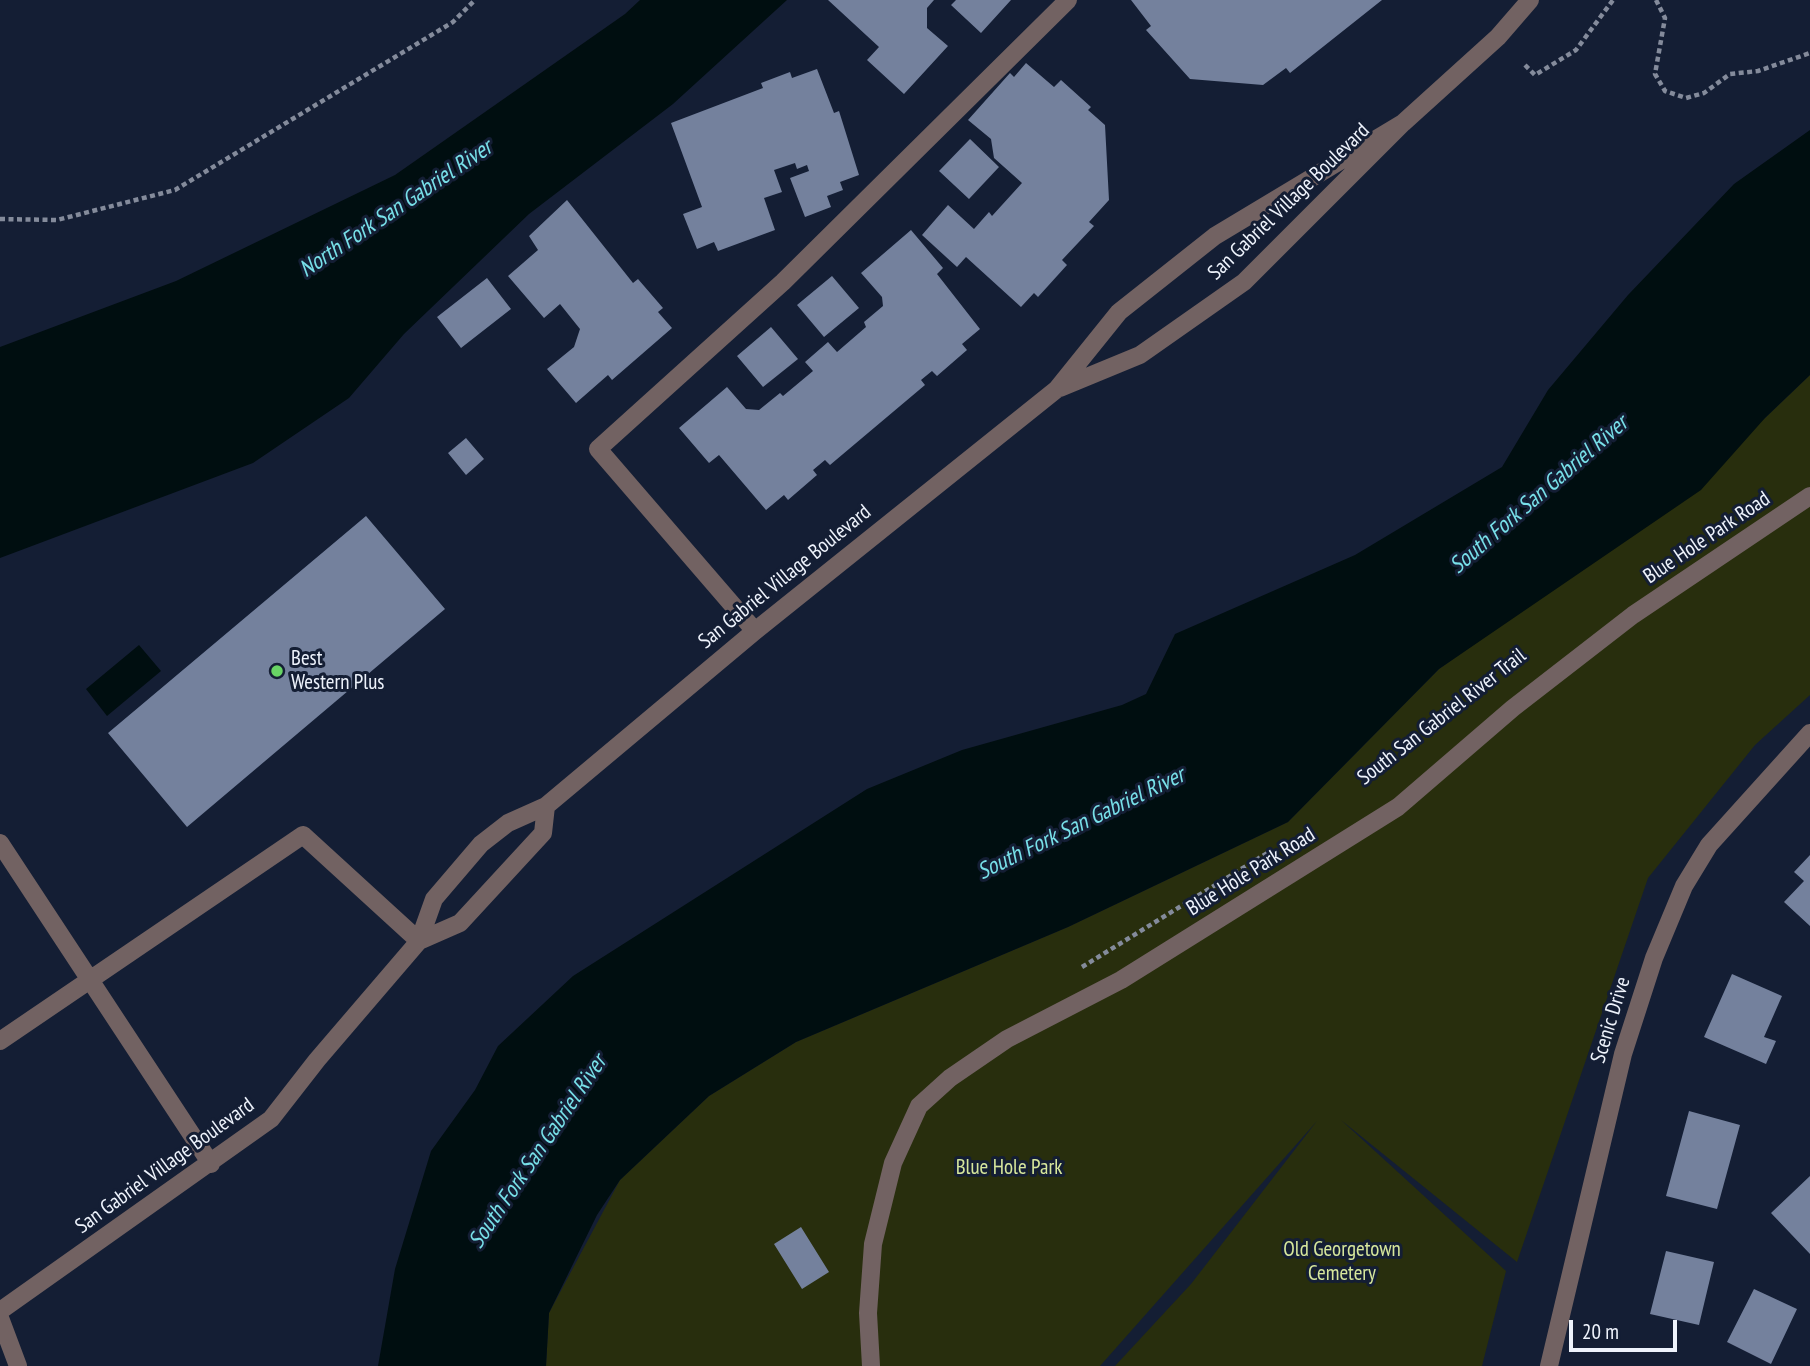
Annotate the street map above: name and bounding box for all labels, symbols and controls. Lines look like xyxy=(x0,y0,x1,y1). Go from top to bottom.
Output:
street label: San Gabriel Village Boulevard xyxy=(1203,118,1375,286)
water label: North Fork San Gabriel River xyxy=(294,134,498,284)
water label: South Fork San Gabriel River xyxy=(1444,410,1634,580)
street label: Blue Hole Park Road xyxy=(1639,486,1775,590)
street label: San Gabriel Village Boulevard xyxy=(694,500,876,654)
street label: South San Gabriel River Trail xyxy=(1353,643,1531,791)
place label: Best Western Plus xyxy=(291,646,384,696)
marker: Best Western Plus xyxy=(269,663,285,679)
water label: South Fork San Gabriel River xyxy=(973,762,1189,886)
street label: Blue Hole Park Road xyxy=(1182,822,1320,922)
street label: Scenic Drive xyxy=(1586,974,1636,1066)
water label: South Fork San Gabriel River xyxy=(463,1050,613,1254)
street label: San Gabriel Village Boulevard xyxy=(71,1093,259,1239)
park label: Blue Hole Park xyxy=(956,1155,1062,1181)
park label: Old Georgetown Cemetery xyxy=(1283,1237,1401,1287)
scale bar xyxy=(1572,1306,1680,1350)
text: 20 m xyxy=(1582,1318,1619,1345)

